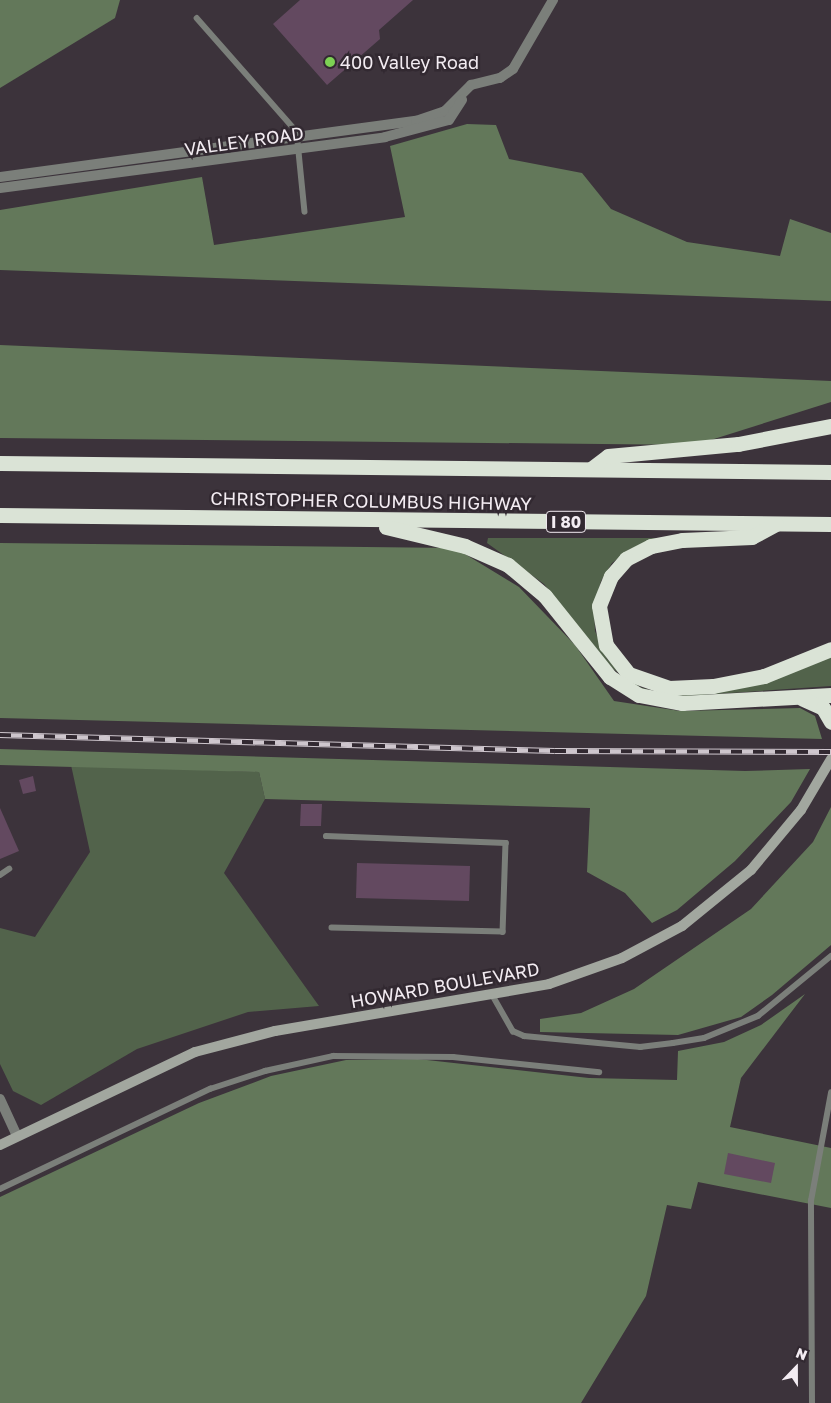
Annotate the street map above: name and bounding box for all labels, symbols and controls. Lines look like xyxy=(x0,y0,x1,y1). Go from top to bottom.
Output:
place label: 400 Valley Road xyxy=(340,51,479,73)
marker: 400 Valley Road xyxy=(324,56,336,68)
street label: VALLEY ROAD xyxy=(183,122,305,160)
street label: CHRISTOPHER COLUMBUS HIGHWAY xyxy=(210,487,532,515)
road number: I 80 xyxy=(545,508,587,536)
street label: HOWARD BOULEVARD xyxy=(349,958,541,1012)
north arrow xyxy=(771,1343,821,1393)
text: N xyxy=(794,1344,810,1363)

